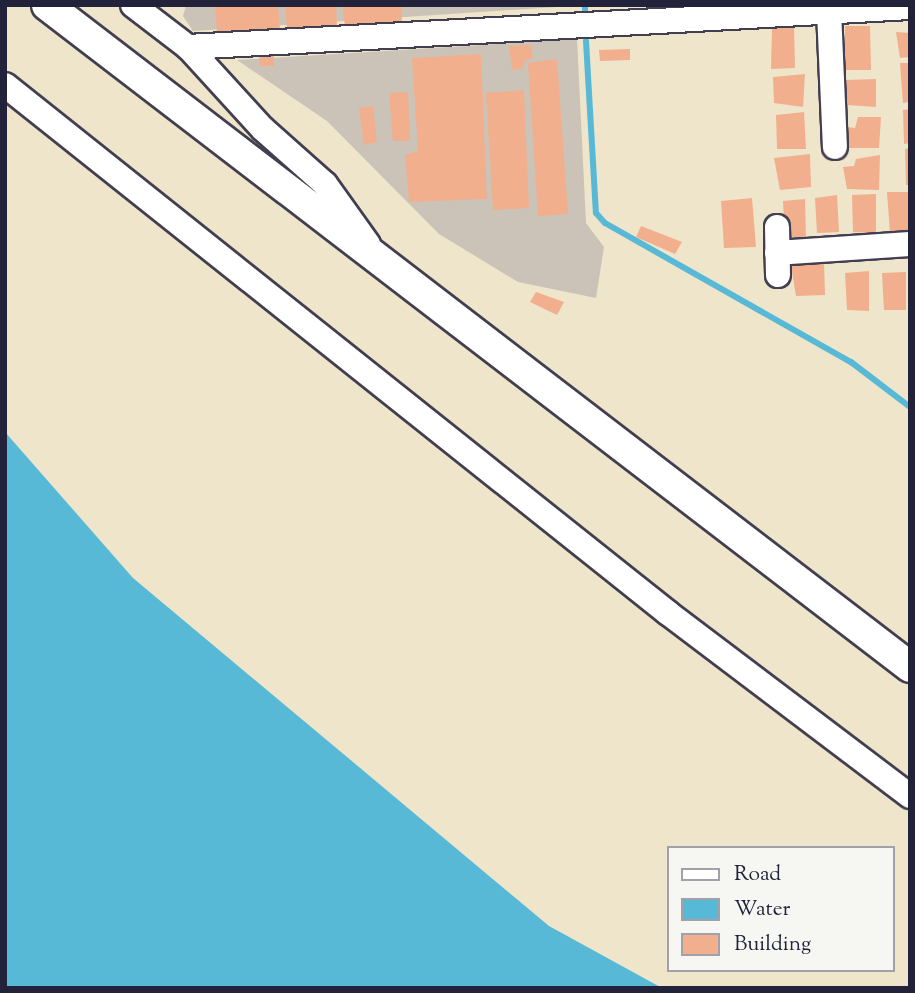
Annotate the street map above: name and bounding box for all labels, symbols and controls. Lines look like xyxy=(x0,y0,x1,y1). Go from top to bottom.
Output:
legend xyxy=(666,846,894,972)
text: Road xyxy=(734,860,781,890)
text: Water xyxy=(734,895,790,925)
text: Building xyxy=(734,930,811,960)

